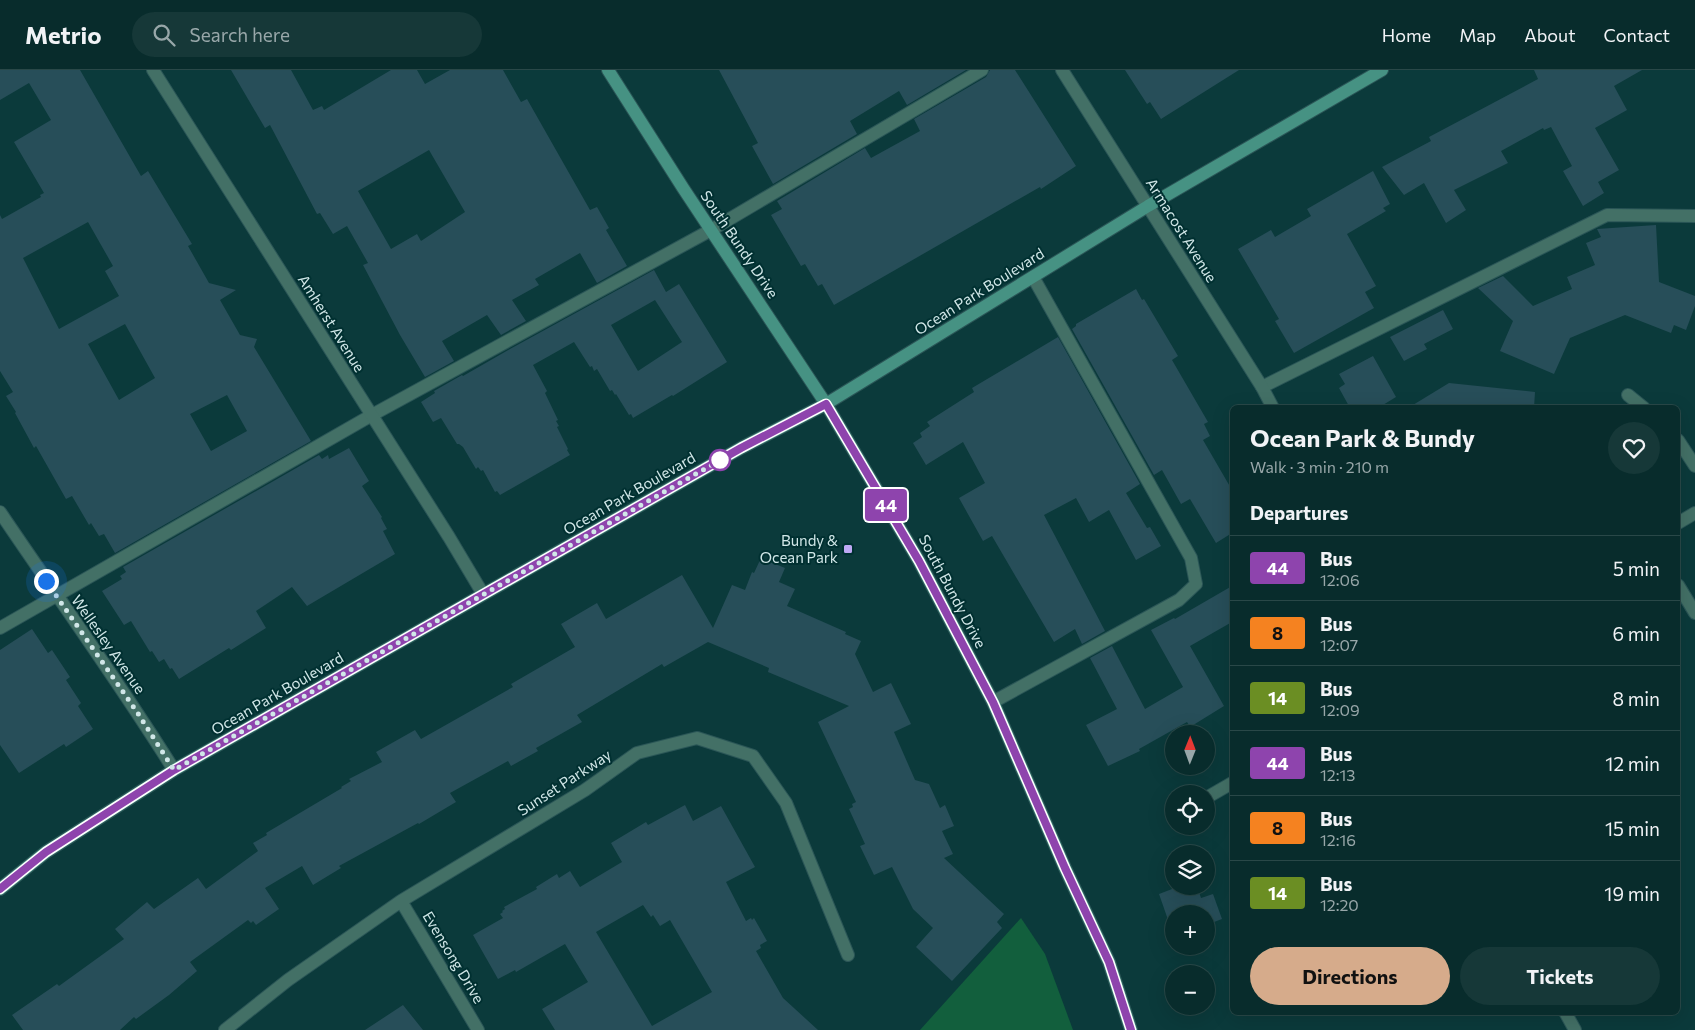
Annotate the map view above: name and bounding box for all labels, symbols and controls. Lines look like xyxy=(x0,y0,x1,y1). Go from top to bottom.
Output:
search box xyxy=(132,12,482,57)
text: Metrio xyxy=(25,20,102,49)
icon: search xyxy=(150,21,178,49)
text: Search here xyxy=(190,23,290,46)
text: Home xyxy=(1382,24,1431,46)
text: Map xyxy=(1459,24,1496,46)
text: About xyxy=(1524,24,1576,46)
text: Contact xyxy=(1604,24,1670,46)
street label: Armacost Avenue xyxy=(1143,175,1221,285)
street label: South Bundy Drive xyxy=(697,187,783,301)
street label: Ocean Park Boulevard xyxy=(911,244,1047,338)
street label: Amherst Avenue xyxy=(295,271,369,375)
button: heart xyxy=(1608,422,1660,474)
text: Ocean Park & Bundy xyxy=(1250,423,1475,452)
street label: Ocean Park Boulevard xyxy=(560,448,698,538)
unlabelled marker xyxy=(709,449,731,471)
text: Walk · 3 min · 210 m xyxy=(1250,457,1389,476)
line badge: 44 xyxy=(864,489,908,521)
text: 44 xyxy=(875,494,897,516)
text: Departures xyxy=(1250,501,1348,524)
place label: Bundy & Ocean Park xyxy=(760,531,838,566)
street label: South Bundy Drive xyxy=(915,531,991,651)
marker: Bundy & Ocean Park xyxy=(842,543,854,555)
text: Bus xyxy=(1320,547,1352,570)
text: 44 xyxy=(1266,557,1289,579)
text: 5 min xyxy=(1613,557,1660,580)
your location xyxy=(34,569,59,594)
text: 12:06 xyxy=(1320,570,1360,589)
street label: Wellesley Avenue xyxy=(68,591,150,697)
text: Bus xyxy=(1320,612,1352,635)
text: 8 xyxy=(1272,622,1283,644)
text: 6 min xyxy=(1612,622,1660,645)
text: 12:07 xyxy=(1320,635,1358,654)
street label: Ocean Park Boulevard xyxy=(208,648,346,738)
text: Bus xyxy=(1320,677,1352,700)
text: 14 xyxy=(1268,687,1287,709)
text: 8 min xyxy=(1612,687,1660,710)
text: 12:09 xyxy=(1320,700,1360,719)
north arrow xyxy=(1165,725,1215,775)
map controls xyxy=(1165,725,1215,1015)
text: Bus xyxy=(1320,742,1352,765)
street label: Sunset Parkway xyxy=(514,745,614,819)
text: 44 xyxy=(1266,752,1289,774)
text: 12 min xyxy=(1605,752,1660,775)
text: 12:13 xyxy=(1320,765,1355,784)
button: locate xyxy=(1165,785,1215,835)
text: Bus xyxy=(1320,807,1352,830)
text: 8 xyxy=(1272,817,1283,839)
text: 15 min xyxy=(1605,817,1660,840)
text: 12:16 xyxy=(1320,830,1356,849)
button: layers xyxy=(1165,845,1215,895)
text: Bus xyxy=(1320,872,1352,895)
text: 14 xyxy=(1268,882,1287,904)
text: 19 min xyxy=(1604,882,1660,905)
text: 12:20 xyxy=(1320,895,1359,914)
button: + xyxy=(1165,905,1215,955)
street label: Evensong Drive xyxy=(419,908,489,1006)
button: Directions xyxy=(1250,947,1450,1005)
button: Tickets xyxy=(1460,947,1660,1005)
button: − xyxy=(1165,965,1215,1015)

